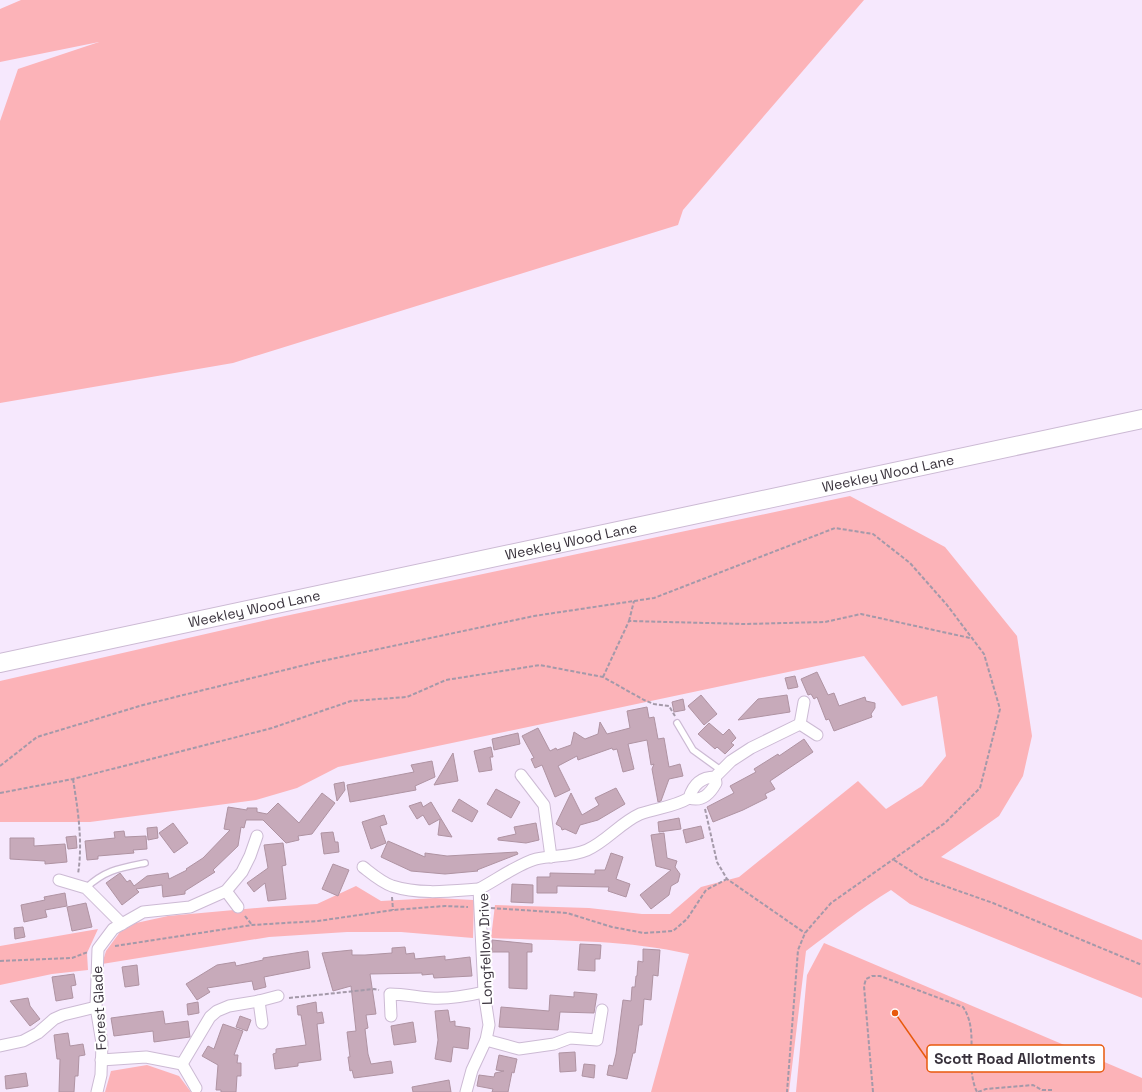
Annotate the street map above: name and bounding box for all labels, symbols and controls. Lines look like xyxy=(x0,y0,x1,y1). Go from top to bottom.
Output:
street label: Weekley Wood Lane xyxy=(820,450,956,496)
street label: Weekley Wood Lane xyxy=(503,518,639,564)
street label: Weekley Wood Lane xyxy=(187,586,322,632)
street label: Longfellow Drive xyxy=(474,893,496,1005)
street label: Forest Glade xyxy=(88,965,110,1051)
callout: Scott Road Allotments xyxy=(927,1045,1104,1072)
text: Scott Road Allotments xyxy=(934,1049,1096,1068)

